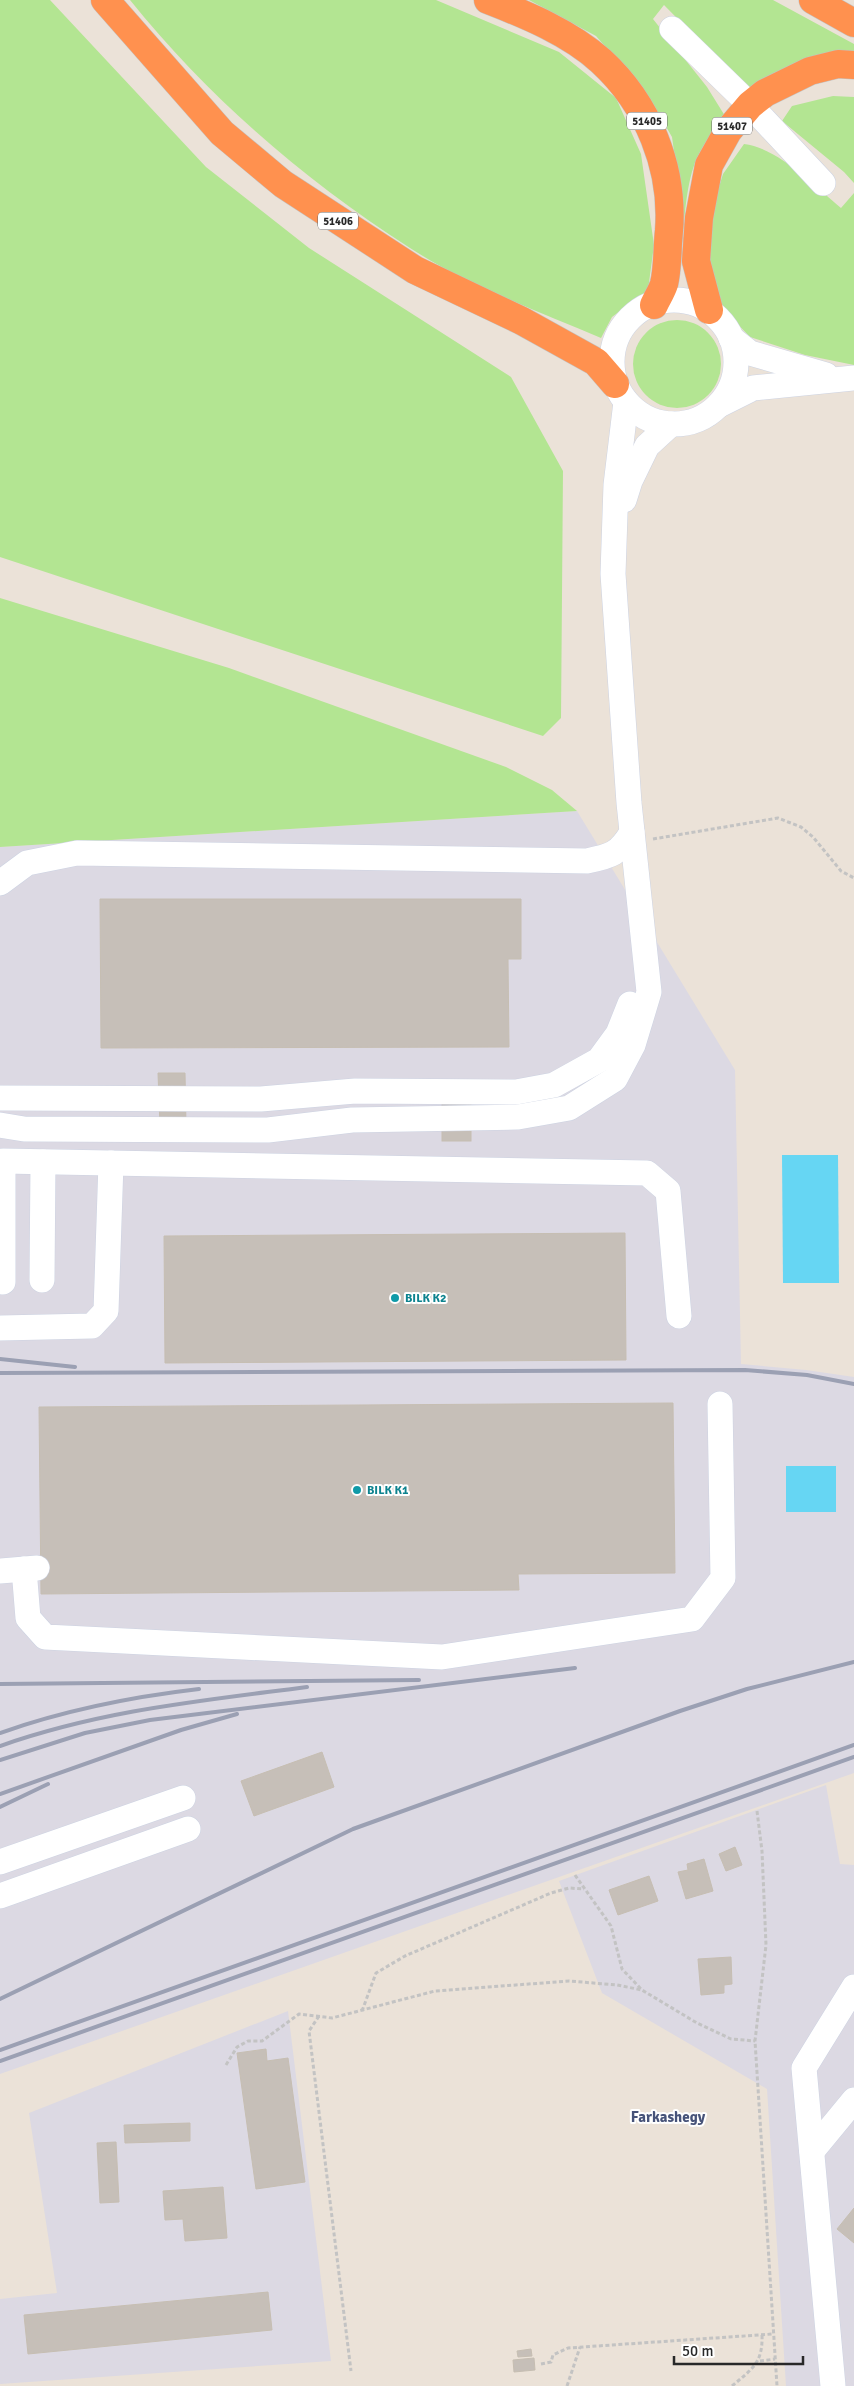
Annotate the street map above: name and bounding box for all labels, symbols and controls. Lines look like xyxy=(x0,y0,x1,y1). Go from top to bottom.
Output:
road number: 51405 xyxy=(627,112,667,130)
road number: 51407 xyxy=(712,118,752,134)
road number: 51406 xyxy=(318,212,358,230)
place label: BILK K2 xyxy=(405,1291,446,1306)
marker: BILK K2 xyxy=(389,1292,401,1304)
place label: BILK K1 xyxy=(367,1483,409,1498)
marker: BILK K1 xyxy=(351,1484,363,1496)
district label: Farkashegy xyxy=(631,2108,706,2126)
scale bar xyxy=(674,2334,803,2366)
text: 50 m xyxy=(682,2342,713,2360)

